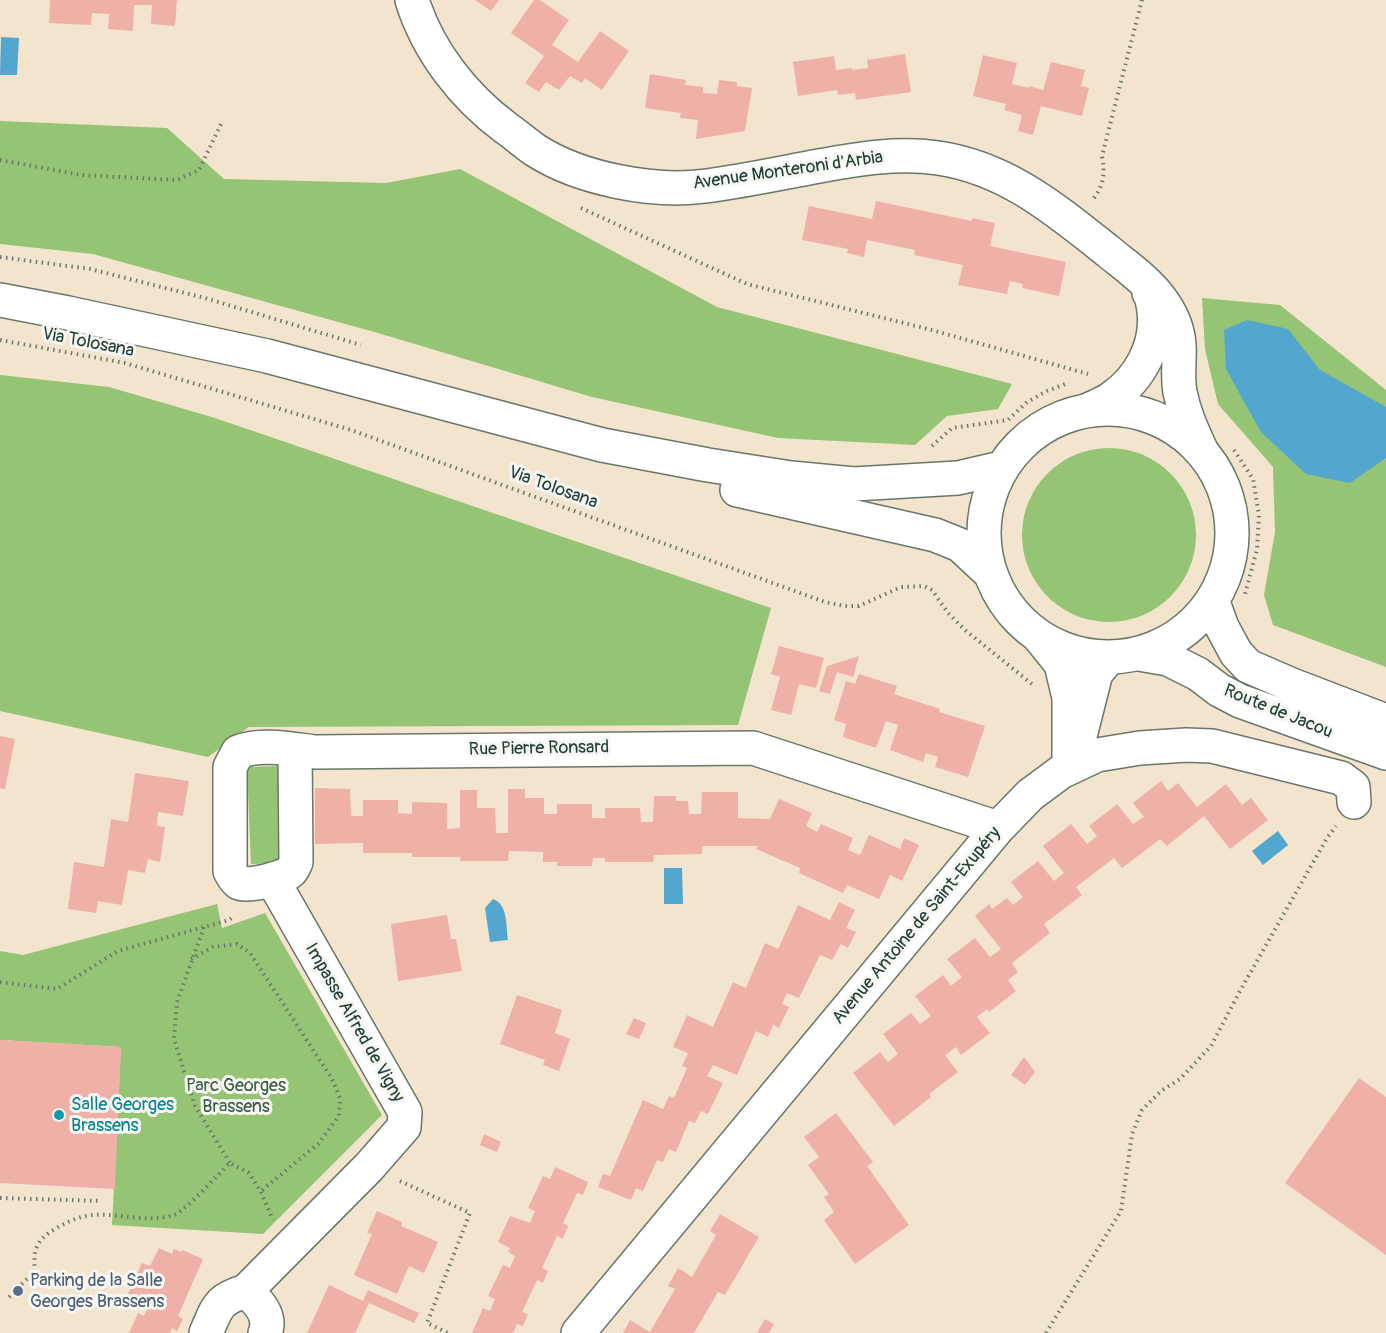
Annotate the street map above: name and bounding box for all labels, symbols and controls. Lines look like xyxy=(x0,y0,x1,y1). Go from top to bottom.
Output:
street label: Avenue Monteroni d'Arbia xyxy=(692,147,884,195)
street label: Via Tolosana xyxy=(40,323,136,363)
street label: Via Tolosana xyxy=(505,462,601,514)
street label: Route de Jacou xyxy=(1220,680,1336,744)
street label: Rue Pierre Ronsard xyxy=(469,737,609,761)
street label: Avenue Antoine de Saint-Exupéry xyxy=(828,823,1006,1029)
street label: Impasse Alfred de Vigny xyxy=(300,940,408,1106)
park label: Parc Georges Brassens xyxy=(186,1075,286,1118)
place label: Salle Georges Brassens xyxy=(71,1094,174,1136)
marker: Salle Georges Brassens xyxy=(52,1108,66,1122)
place label: Parking de la Salle Georges Brassens xyxy=(30,1270,164,1312)
marker: Parking de la Salle Georges Brassens xyxy=(11,1284,25,1298)

